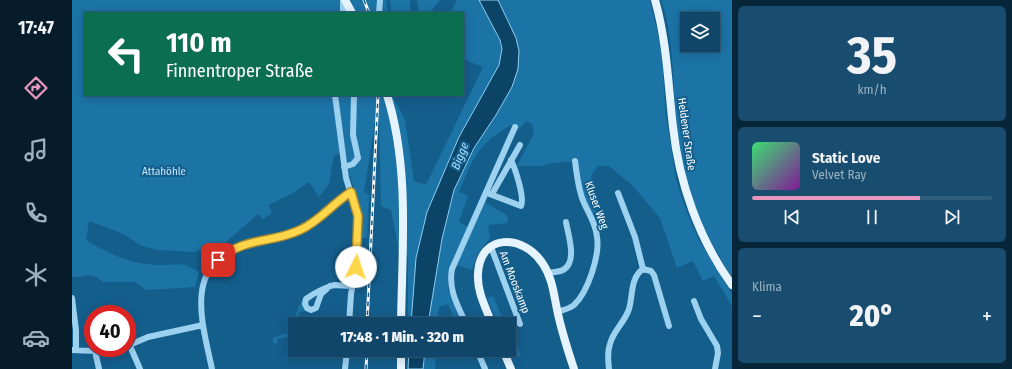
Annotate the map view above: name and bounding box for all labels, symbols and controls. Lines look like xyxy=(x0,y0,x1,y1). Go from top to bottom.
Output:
map controls xyxy=(680,12,720,52)
button: layers xyxy=(680,12,720,52)
text: 17:47 xyxy=(18,17,54,39)
text: 35 xyxy=(847,24,897,87)
text: 110 m xyxy=(166,26,232,59)
icon: left xyxy=(100,28,152,80)
text: Finnentroper Straße xyxy=(166,60,313,82)
icon: directions xyxy=(22,74,50,102)
text: km/h xyxy=(858,82,887,97)
street label: Heldener Straße xyxy=(675,97,698,171)
icon: music xyxy=(22,136,50,164)
water label: Bigge xyxy=(448,140,472,172)
text: Static Love xyxy=(812,149,880,167)
park label: Attahöhle xyxy=(142,165,186,178)
text: Velvet Ray xyxy=(812,167,866,182)
street label: Kluser Weg xyxy=(582,180,611,232)
icon: phone xyxy=(22,199,50,227)
icon: previous xyxy=(781,206,803,228)
icon: pause xyxy=(861,206,883,228)
icon: next xyxy=(941,206,963,228)
pin xyxy=(201,243,235,277)
position arrow xyxy=(335,246,377,288)
icon: arrive xyxy=(207,249,229,271)
street label: Am Mooskamp xyxy=(497,249,532,315)
icon: climate xyxy=(22,261,50,289)
text: Klima xyxy=(752,279,782,294)
text: 20° xyxy=(850,298,894,334)
text: − xyxy=(752,303,762,330)
text: + xyxy=(982,303,992,330)
speed limit sign: 40 xyxy=(84,305,136,357)
icon: car xyxy=(22,324,50,352)
text: 17:48 · 1 Min. · 320 m xyxy=(340,328,464,346)

